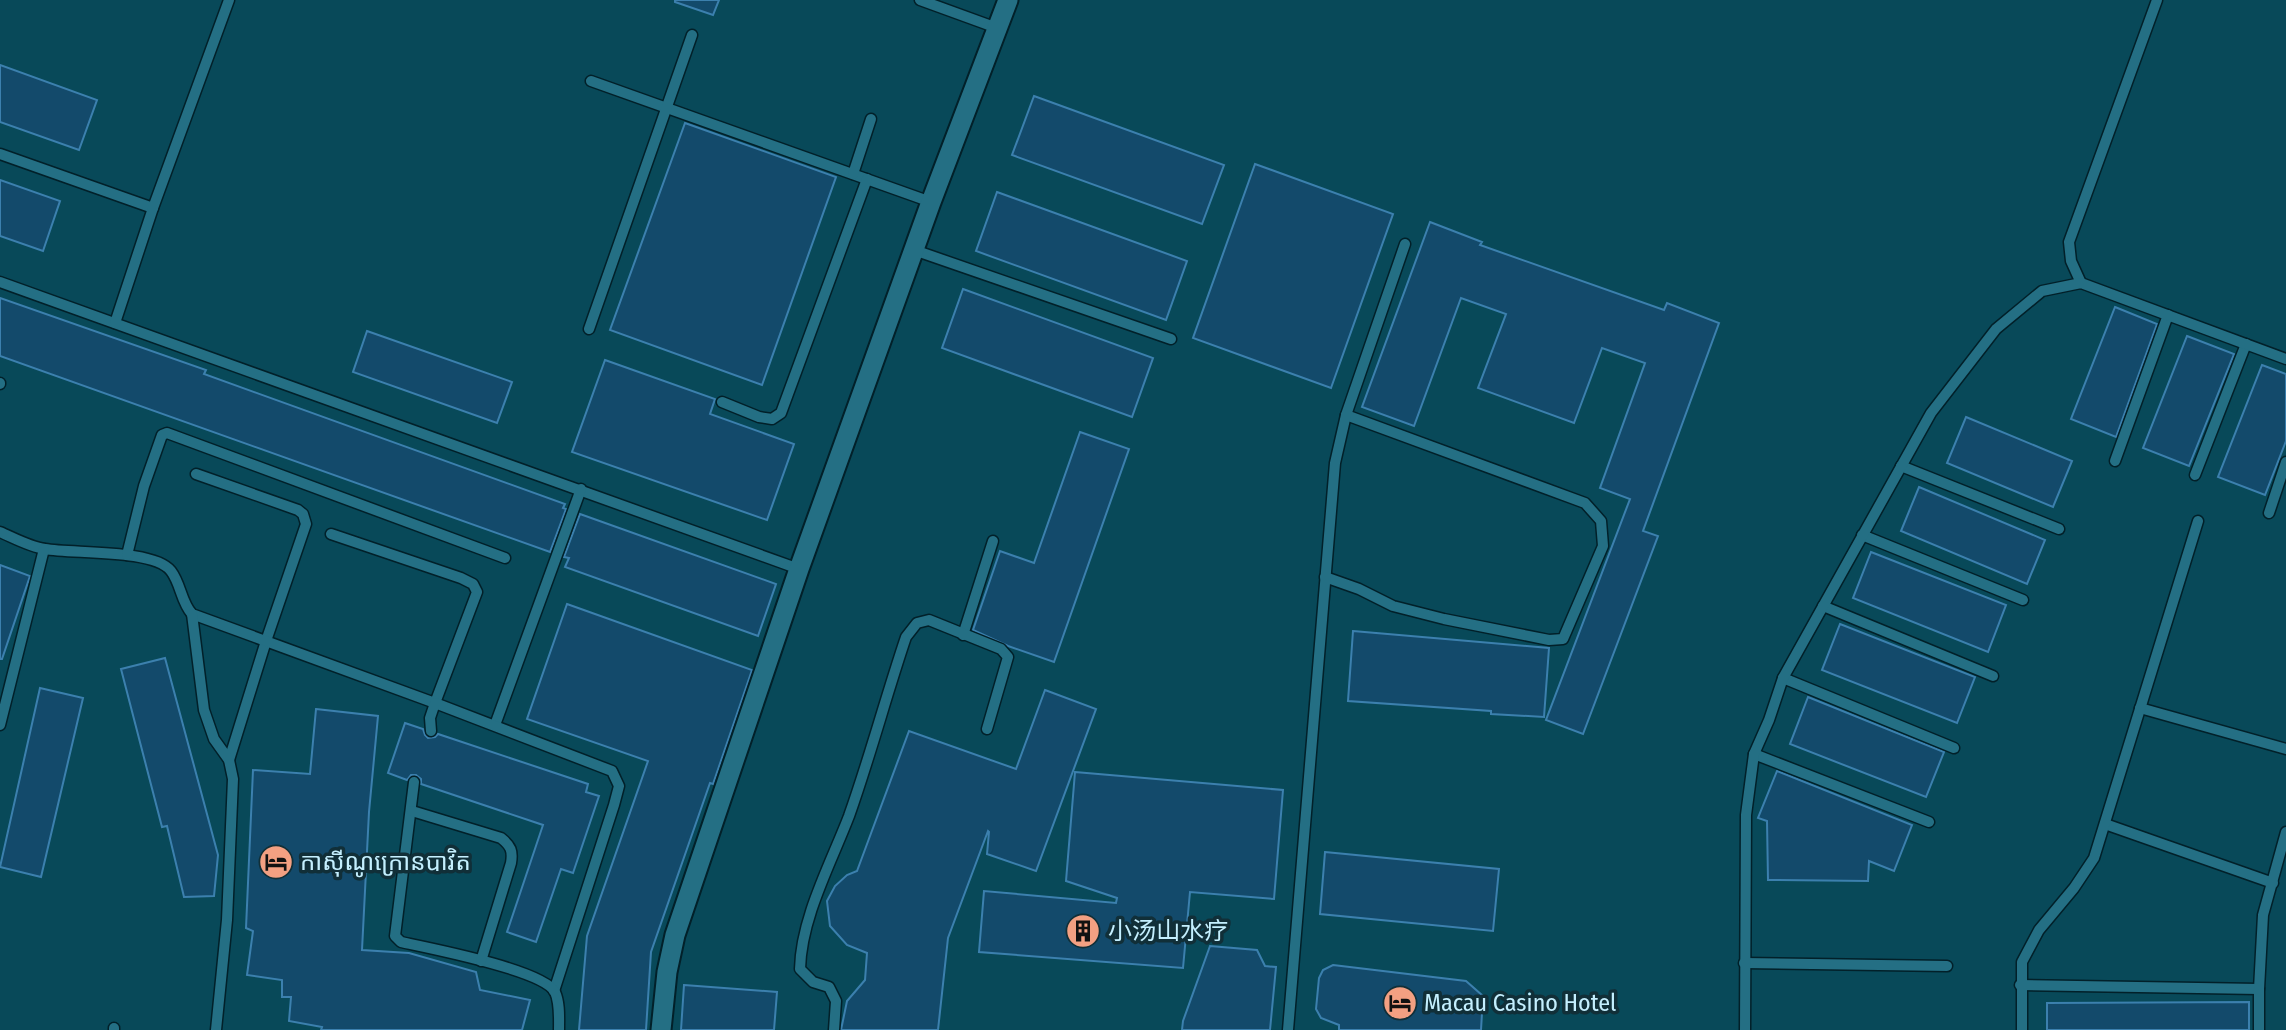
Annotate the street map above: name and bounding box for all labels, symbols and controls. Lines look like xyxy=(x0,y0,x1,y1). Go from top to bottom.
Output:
hotel icon: កាស៊ីណូក្រោនបាវិត xyxy=(257,843,295,881)
place label: កាស៊ីណូក្រោនបាវិត xyxy=(300,847,471,878)
building icon: 小汤山水疗 xyxy=(1064,912,1102,950)
place label: 小汤山水疗 xyxy=(1108,917,1228,945)
hotel icon: Macau Casino Hotel xyxy=(1381,984,1419,1022)
place label: Macau Casino Hotel xyxy=(1424,989,1616,1017)

